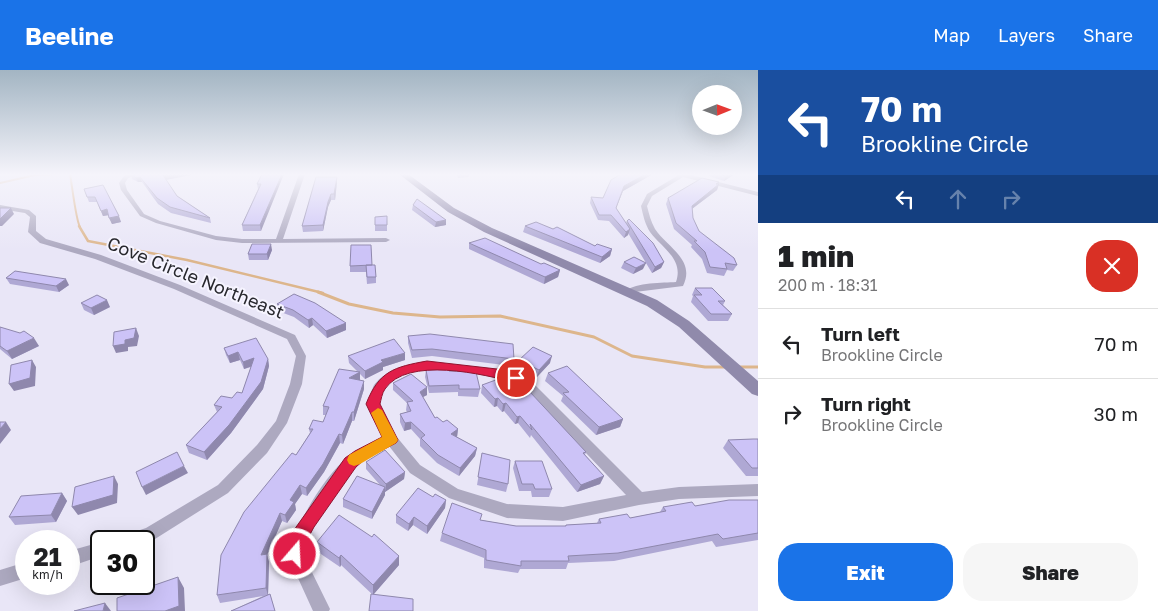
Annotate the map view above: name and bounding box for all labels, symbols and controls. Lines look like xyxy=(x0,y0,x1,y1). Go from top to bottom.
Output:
text: Beeline xyxy=(25,21,114,50)
text: Map xyxy=(933,24,970,46)
text: Layers xyxy=(998,24,1055,46)
text: Share xyxy=(1083,24,1133,46)
north arrow xyxy=(692,85,742,135)
map controls xyxy=(692,85,742,135)
text: 70 m xyxy=(861,88,942,130)
icon: left xyxy=(778,90,843,155)
text: Brookline Circle xyxy=(861,130,1028,157)
icon: left xyxy=(891,185,919,213)
icon: ahead xyxy=(944,185,972,213)
icon: right xyxy=(997,185,1025,213)
street label: Cove Circle Northeast xyxy=(104,231,288,323)
text: 1 min xyxy=(778,238,854,274)
button: close xyxy=(1086,240,1138,292)
text: 200 m · 18:31 xyxy=(778,275,878,295)
text: Turn left xyxy=(821,322,900,345)
icon: left xyxy=(778,330,806,358)
text: 70 m xyxy=(1095,332,1138,355)
text: Brookline Circle xyxy=(821,345,943,365)
pin xyxy=(495,357,537,399)
icon: arrive xyxy=(502,364,530,392)
text: Turn right xyxy=(821,392,911,415)
icon: right xyxy=(778,400,806,428)
text: 30 m xyxy=(1094,402,1138,425)
text: Brookline Circle xyxy=(821,415,943,435)
position arrow xyxy=(268,527,320,579)
speed limit sign: 30 xyxy=(90,530,155,595)
text: 21 xyxy=(33,541,62,572)
button: Exit xyxy=(778,543,953,601)
button: Share xyxy=(963,543,1138,601)
text: km/h xyxy=(32,567,63,582)

